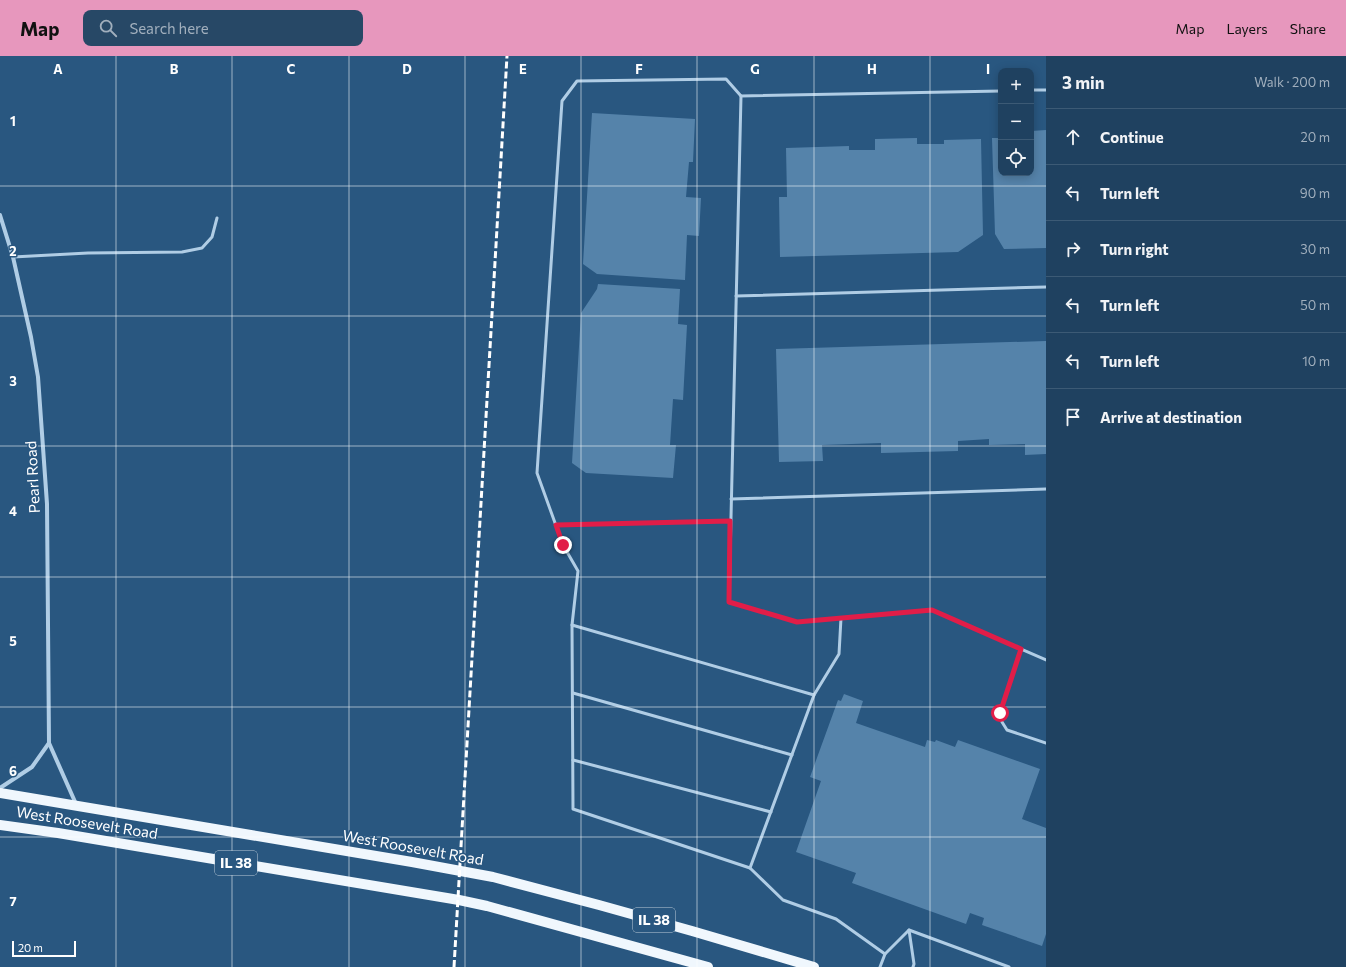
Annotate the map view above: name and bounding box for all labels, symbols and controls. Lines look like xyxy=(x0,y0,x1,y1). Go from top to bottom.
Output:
search box xyxy=(83,10,363,46)
text: Map xyxy=(20,17,59,40)
icon: search xyxy=(97,17,119,39)
text: Search here xyxy=(129,19,209,37)
text: Map xyxy=(1176,20,1204,37)
text: Layers xyxy=(1226,20,1268,37)
text: Share xyxy=(1290,20,1326,37)
text: A xyxy=(53,61,63,77)
text: B xyxy=(170,61,179,77)
text: C xyxy=(287,61,296,77)
text: D xyxy=(402,61,412,77)
text: E xyxy=(519,61,527,77)
text: F xyxy=(635,61,643,77)
text: G xyxy=(750,61,760,77)
text: H xyxy=(867,61,877,77)
text: I xyxy=(986,61,990,77)
map controls xyxy=(998,68,1034,176)
button: + xyxy=(998,68,1034,104)
text: 3 min xyxy=(1062,72,1105,93)
text: Walk · 200 m xyxy=(1254,74,1330,90)
button: − xyxy=(998,104,1034,140)
text: 1 xyxy=(10,113,16,129)
icon: ahead xyxy=(1062,126,1084,148)
text: Continue xyxy=(1100,128,1164,146)
text: 20 m xyxy=(1301,129,1330,145)
button: locate xyxy=(998,140,1034,176)
icon: left xyxy=(1062,182,1084,204)
text: Turn left xyxy=(1100,184,1159,202)
text: 90 m xyxy=(1300,185,1330,201)
icon: right xyxy=(1062,238,1084,260)
text: Turn right xyxy=(1100,240,1169,258)
text: 30 m xyxy=(1300,241,1330,257)
text: 2 xyxy=(9,243,17,259)
icon: left xyxy=(1062,294,1084,316)
text: Turn left xyxy=(1100,296,1159,314)
text: 50 m xyxy=(1300,297,1330,313)
icon: left xyxy=(1062,350,1084,372)
text: Turn left xyxy=(1100,352,1159,370)
text: 10 m xyxy=(1302,353,1330,369)
text: 3 xyxy=(9,373,17,389)
icon: arrive xyxy=(1062,406,1084,428)
text: Arrive at destination xyxy=(1100,408,1242,426)
street label: Pearl Road xyxy=(21,440,43,514)
text: 4 xyxy=(9,503,17,519)
route end xyxy=(554,536,572,554)
text: 5 xyxy=(9,633,17,649)
route start xyxy=(991,704,1009,722)
text: 6 xyxy=(9,763,17,779)
street label: West Roosevelt Road xyxy=(15,802,159,842)
street label: West Roosevelt Road xyxy=(341,826,485,868)
road number: IL 38 xyxy=(215,851,257,875)
text: 7 xyxy=(9,893,17,909)
road number: IL 38 xyxy=(633,908,675,932)
scale bar xyxy=(12,939,76,958)
text: 20 m xyxy=(18,941,43,954)

